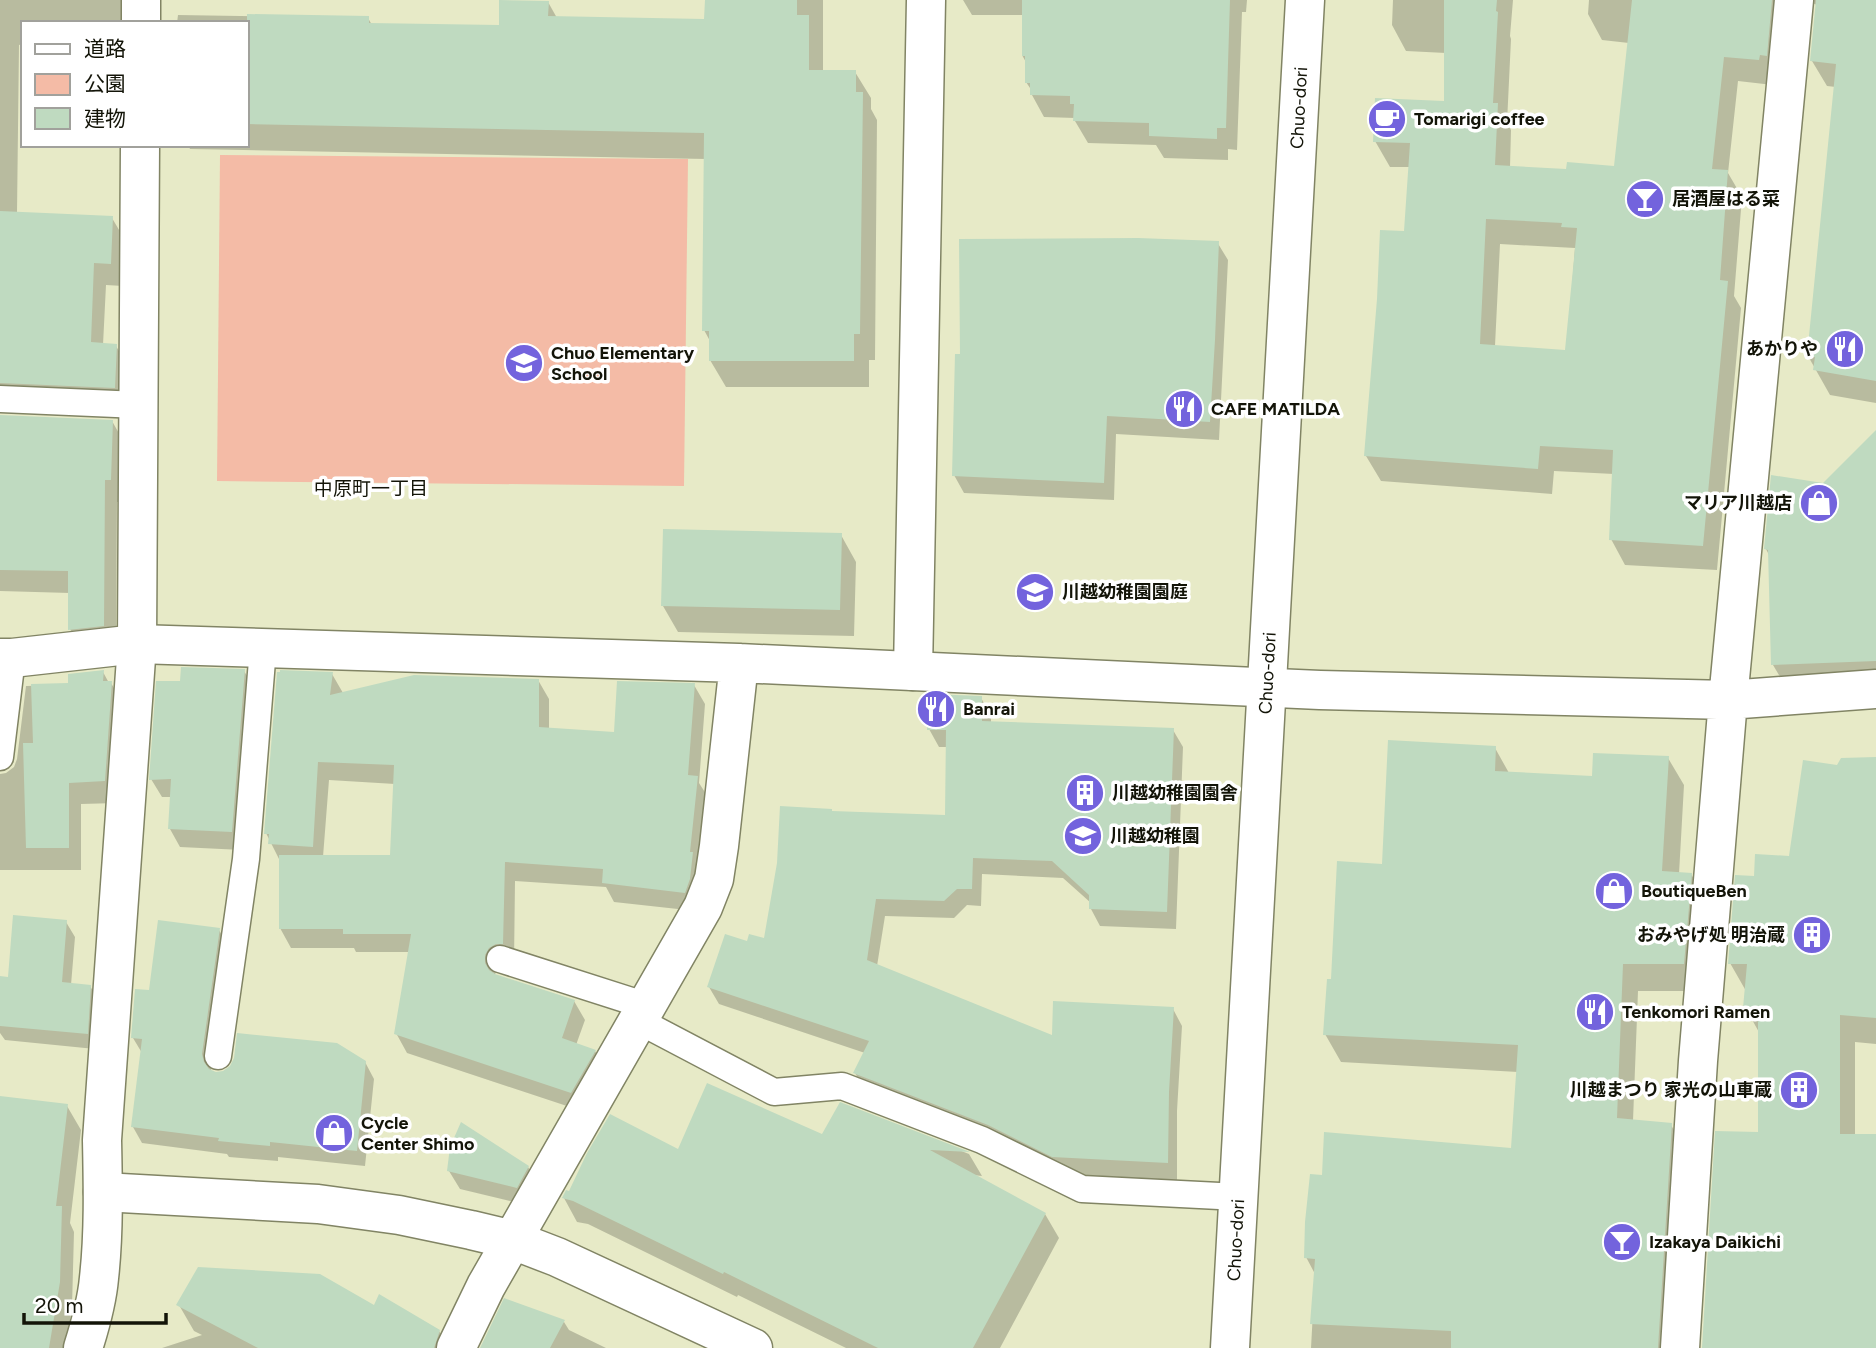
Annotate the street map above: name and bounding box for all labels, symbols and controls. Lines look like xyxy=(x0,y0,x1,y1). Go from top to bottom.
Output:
legend xyxy=(21,21,248,147)
text: 道路 xyxy=(84,36,126,61)
street label: Chuo-dori xyxy=(1286,66,1312,150)
text: 公園 xyxy=(84,71,126,96)
cafe icon: Tomarigi coffee xyxy=(1366,98,1408,140)
text: 建物 xyxy=(84,106,126,131)
place label: Tomarigi coffee xyxy=(1414,108,1545,130)
bar icon: 居酒屋はる菜 xyxy=(1624,178,1666,220)
place label: 居酒屋はる菜 xyxy=(1672,188,1780,210)
restaurant icon: あかりや xyxy=(1824,328,1866,370)
place label: あかりや xyxy=(1746,338,1818,360)
school or university icon: Chuo Elementary School xyxy=(503,342,545,384)
place label: Chuo Elementary School xyxy=(551,342,695,385)
restaurant icon: CAFE MATILDA xyxy=(1163,388,1205,430)
place label: CAFE MATILDA xyxy=(1211,398,1340,420)
district label: 中原町一丁目 xyxy=(314,477,428,500)
shop icon: マリア川越店 xyxy=(1798,482,1840,524)
place label: マリア川越店 xyxy=(1684,492,1792,514)
school or university icon: 川越幼稚園園庭 xyxy=(1014,571,1056,613)
place label: 川越幼稚園園庭 xyxy=(1062,581,1188,603)
street label: Chuo-dori xyxy=(1254,631,1281,715)
restaurant icon: Banrai xyxy=(915,688,957,730)
place label: Banrai xyxy=(963,698,1015,720)
building icon: 川越幼稚園園舎 xyxy=(1064,772,1106,814)
place label: 川越幼稚園園舎 xyxy=(1112,782,1238,804)
school or university icon: 川越幼稚園 xyxy=(1062,815,1104,857)
place label: 川越幼稚園 xyxy=(1110,825,1200,847)
shop icon: BoutiqueBen xyxy=(1593,870,1635,912)
place label: BoutiqueBen xyxy=(1641,880,1747,902)
building icon: おみやげ処 明治蔵 xyxy=(1791,914,1833,956)
place label: おみやげ処 明治蔵 xyxy=(1637,924,1785,946)
restaurant icon: Tenkomori Ramen xyxy=(1574,991,1616,1033)
place label: Tenkomori Ramen xyxy=(1622,1001,1770,1023)
building icon: 川越まつり 家光の山車蔵 xyxy=(1778,1069,1820,1111)
place label: 川越まつり 家光の山車蔵 xyxy=(1570,1079,1772,1101)
shop icon: Cycle Center Shimo xyxy=(313,1112,355,1154)
place label: Cycle Center Shimo xyxy=(361,1112,474,1155)
street label: Chuo-dori xyxy=(1223,1198,1249,1282)
bar icon: Izakaya Daikichi xyxy=(1601,1221,1643,1263)
place label: Izakaya Daikichi xyxy=(1649,1231,1781,1253)
scale bar xyxy=(24,1282,166,1326)
text: 20 m xyxy=(35,1293,83,1318)

